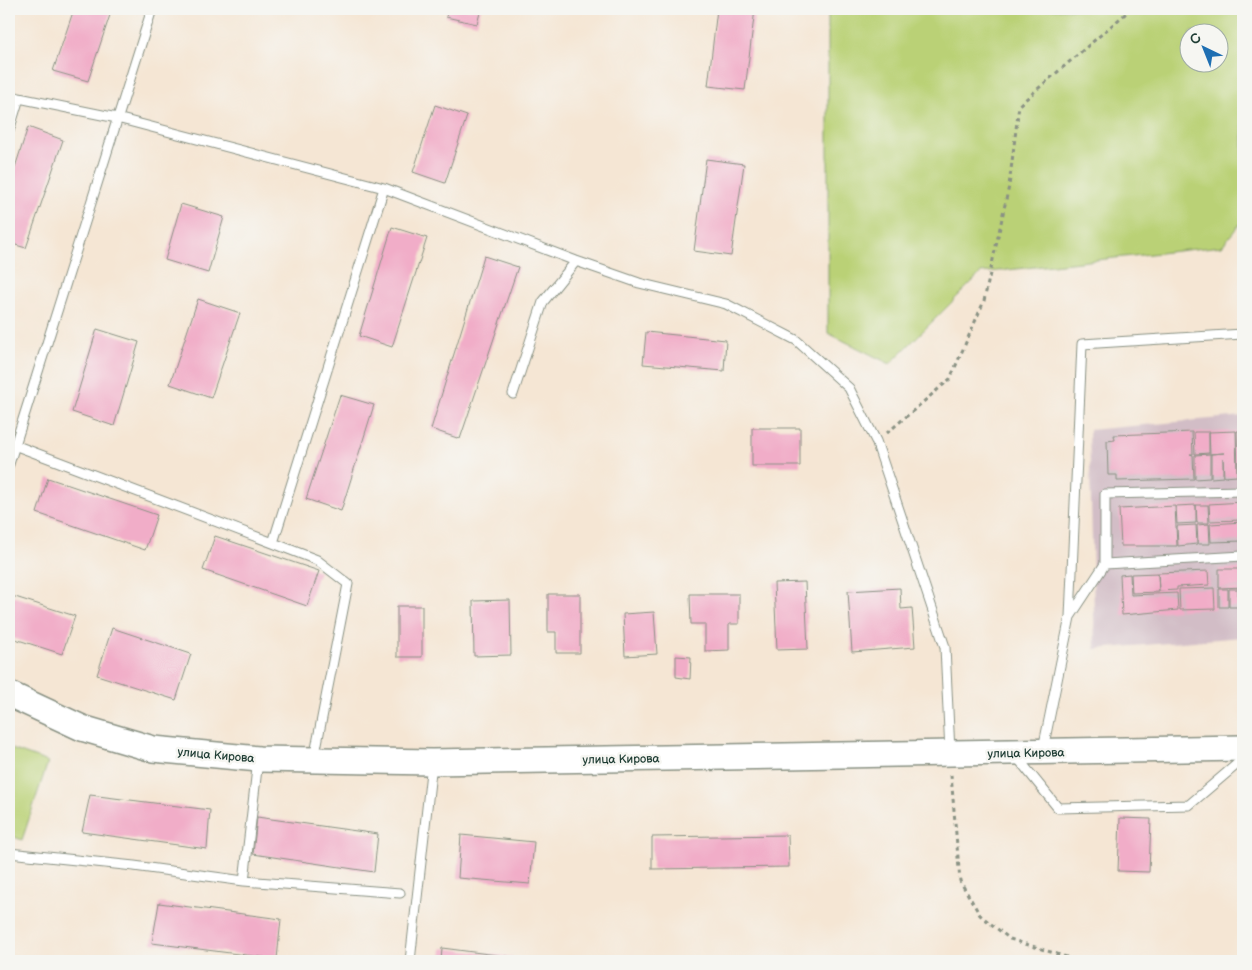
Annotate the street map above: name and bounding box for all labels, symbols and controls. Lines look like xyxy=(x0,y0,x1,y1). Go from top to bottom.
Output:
north arrow xyxy=(1180,22,1230,72)
text: С xyxy=(1186,29,1205,48)
street label: улица Кирова xyxy=(177,745,255,766)
street label: улица Кирова xyxy=(987,745,1065,762)
street label: улица Кирова xyxy=(582,751,660,768)

